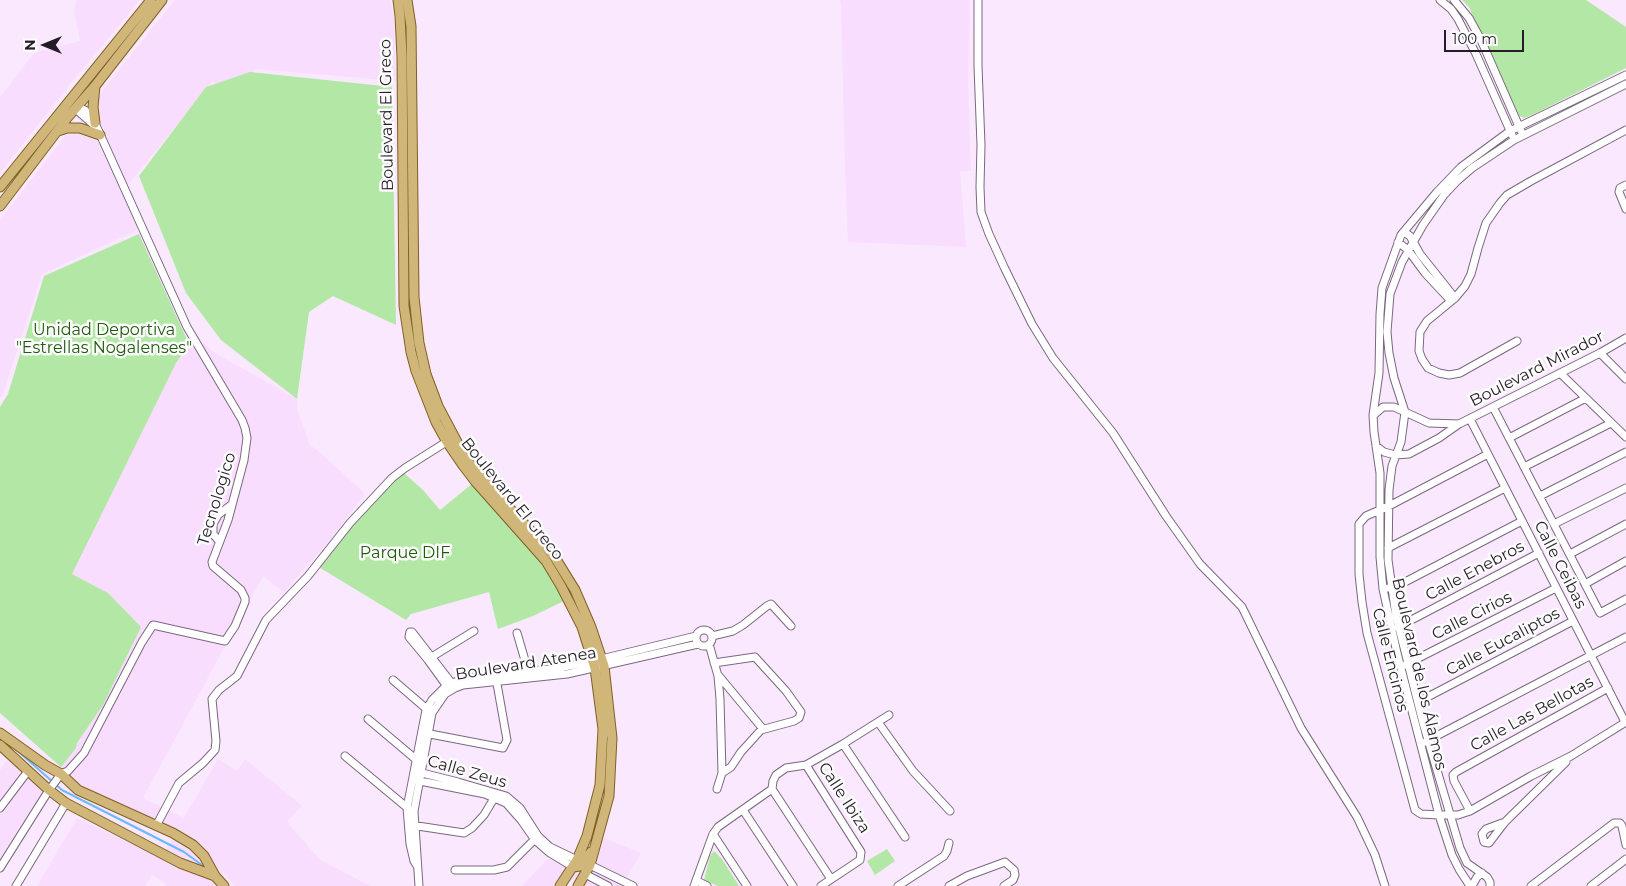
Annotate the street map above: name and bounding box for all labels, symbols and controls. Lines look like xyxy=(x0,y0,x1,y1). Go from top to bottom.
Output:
north arrow xyxy=(20,20,70,70)
scale bar xyxy=(1446,20,1526,52)
text: 100 m xyxy=(1452,29,1497,48)
text: N xyxy=(21,39,39,51)
street label: Boulevard El Greco xyxy=(376,39,398,191)
park label: Unidad Deportiva "Estrellas Nogalenses" xyxy=(16,320,192,358)
street label: Boulevard Mirador xyxy=(1467,327,1607,411)
street label: Boulevard El Greco xyxy=(457,434,567,564)
street label: Tecnologico xyxy=(194,450,240,548)
street label: Calle Ceibas xyxy=(1530,518,1590,612)
street label: Calle Enebros xyxy=(1422,537,1528,605)
park label: Parque DIF xyxy=(360,543,450,563)
street label: Boulevard de los Álamos xyxy=(1388,576,1450,772)
street label: Calle Cirios xyxy=(1429,588,1515,644)
street label: Calle Eucaliptos xyxy=(1443,604,1563,680)
street label: Calle Encinos xyxy=(1368,606,1412,714)
street label: Boulevard Atenea xyxy=(454,643,598,685)
street label: Calle Las Bellotas xyxy=(1467,672,1597,756)
street label: Calle Zeus xyxy=(425,752,509,792)
street label: Calle Ibiza xyxy=(814,759,874,837)

